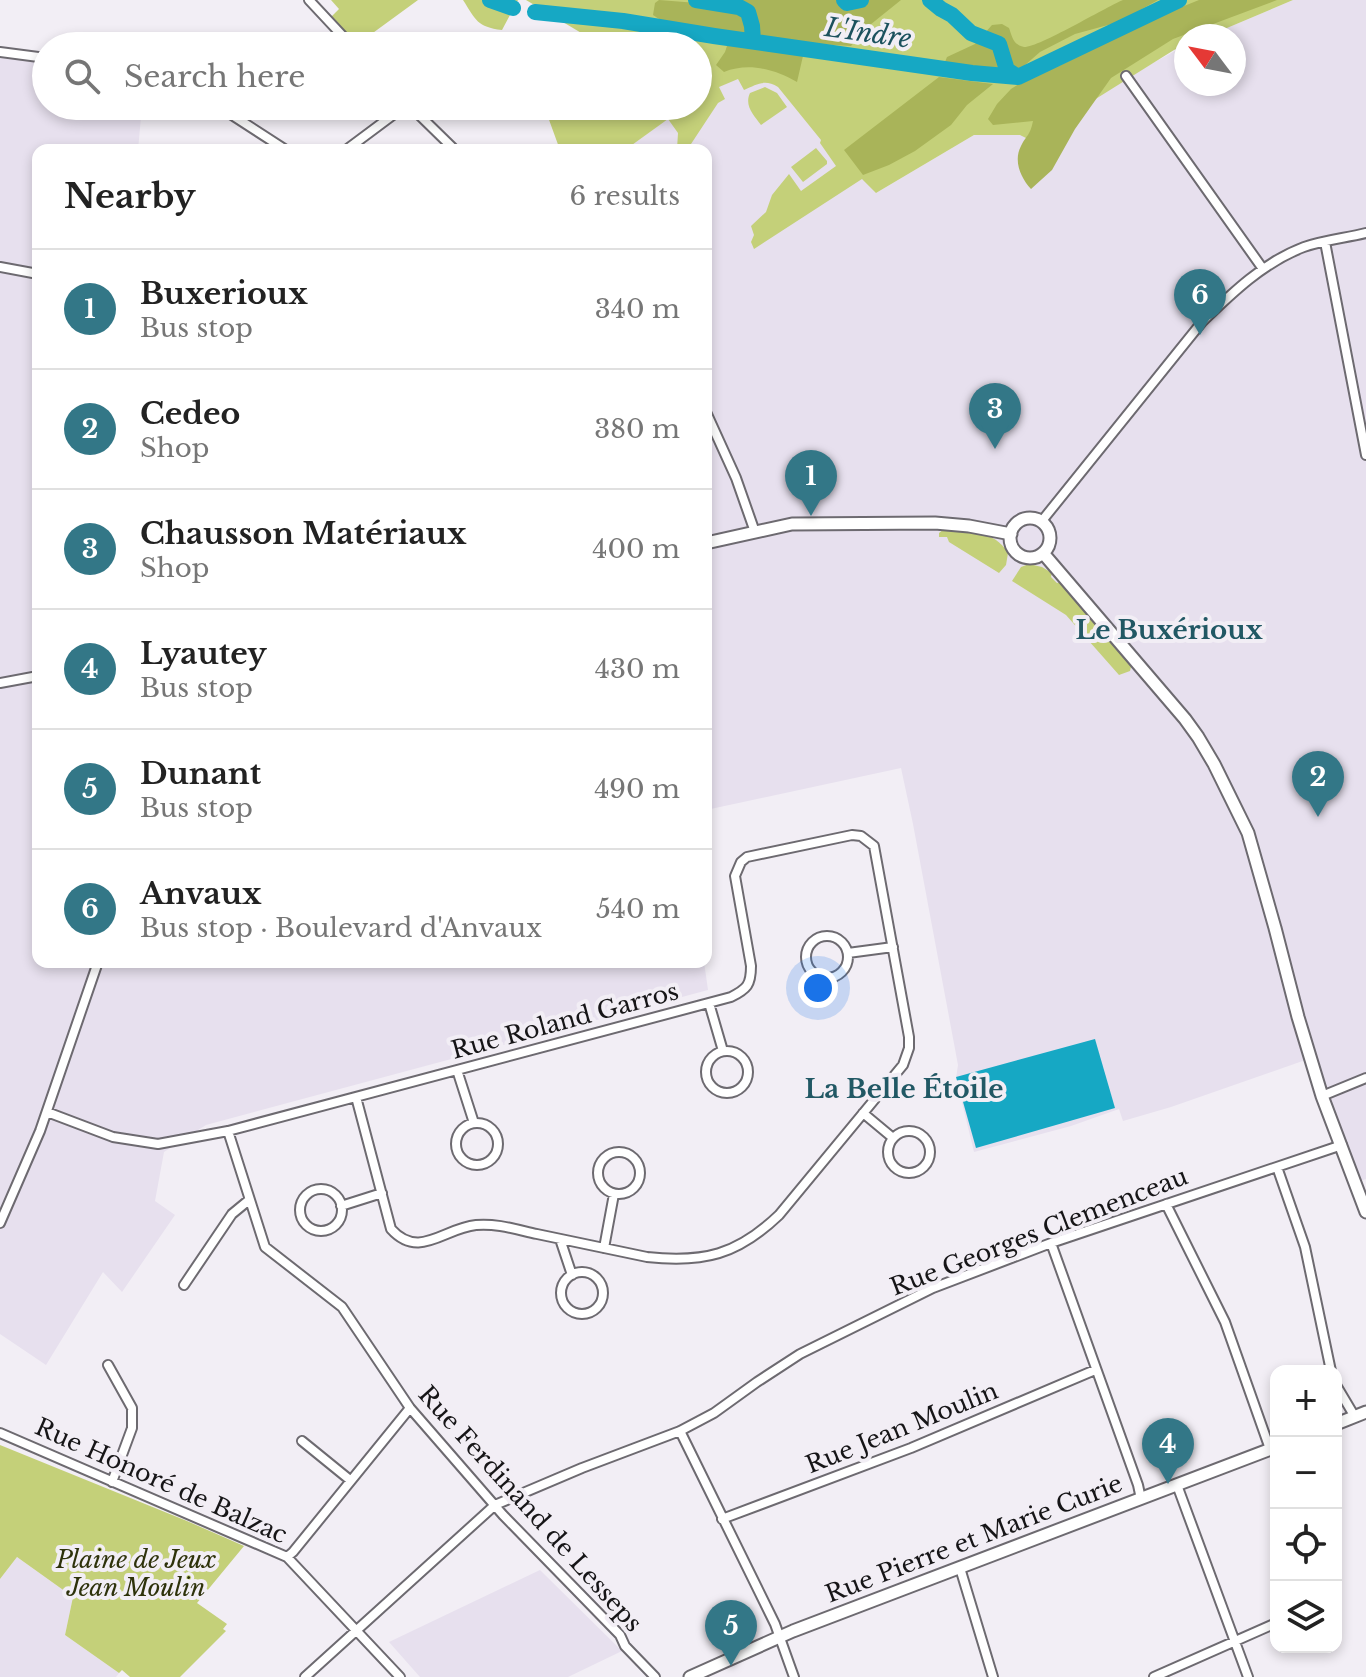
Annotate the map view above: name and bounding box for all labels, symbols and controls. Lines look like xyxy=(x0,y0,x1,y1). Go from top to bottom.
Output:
water label: L'Indre xyxy=(822,11,913,55)
north arrow xyxy=(1174,24,1246,96)
search box xyxy=(32,32,712,120)
icon: search xyxy=(60,54,104,98)
text: Search here xyxy=(124,58,305,95)
text: Nearby xyxy=(64,175,196,217)
text: 6 results xyxy=(569,180,680,212)
pin: 6 xyxy=(1174,269,1226,335)
text: Buxerioux xyxy=(140,275,308,312)
text: 1 xyxy=(84,293,96,325)
text: 340 m xyxy=(595,293,680,325)
text: Bus stop xyxy=(140,312,253,344)
pin: 3 xyxy=(969,383,1021,449)
text: Cedeo xyxy=(140,395,240,432)
text: 2 xyxy=(82,413,98,445)
text: 380 m xyxy=(594,413,680,445)
text: Shop xyxy=(140,432,209,464)
pin: 1 xyxy=(785,450,837,516)
text: Chausson Matériaux xyxy=(140,515,466,552)
text: 3 xyxy=(82,533,98,565)
text: 400 m xyxy=(592,533,680,565)
text: Shop xyxy=(140,552,209,584)
district label: Le Buxérioux xyxy=(1076,614,1263,646)
text: Lyautey xyxy=(140,635,267,672)
text: 4 xyxy=(81,653,99,685)
text: 430 m xyxy=(595,653,680,685)
text: Bus stop xyxy=(140,672,253,704)
pin: 2 xyxy=(1292,751,1344,817)
text: Dunant xyxy=(140,755,261,792)
text: 5 xyxy=(82,773,98,805)
text: 490 m xyxy=(594,773,680,805)
text: Bus stop xyxy=(140,792,253,824)
text: Anvaux xyxy=(140,875,262,912)
text: 6 xyxy=(81,893,99,925)
text: 540 m xyxy=(596,893,680,925)
text: Bus stop · Boulevard d'Anvaux xyxy=(140,912,542,944)
your location xyxy=(798,968,838,1008)
street label: Rue Roland Garros xyxy=(448,976,682,1065)
district label: La Belle Étoile xyxy=(805,1073,1003,1105)
street label: Rue Georges Clemenceau xyxy=(886,1161,1192,1302)
map controls xyxy=(1270,1365,1342,1653)
button: + xyxy=(1270,1365,1342,1437)
street label: Rue Jean Moulin xyxy=(801,1376,1002,1479)
street label: Rue Ferdinand de Lesseps xyxy=(412,1380,648,1637)
street label: Rue Honoré de Balzac xyxy=(31,1412,292,1549)
pin: 4 xyxy=(1142,1418,1194,1484)
button: − xyxy=(1270,1437,1342,1509)
street label: Rue Pierre et Marie Curie xyxy=(821,1468,1126,1609)
button: locate xyxy=(1270,1509,1342,1581)
park label: Plaine de Jeux Jean Moulin xyxy=(55,1545,216,1602)
button: layers xyxy=(1270,1581,1342,1653)
pin: 5 xyxy=(705,1600,757,1666)

